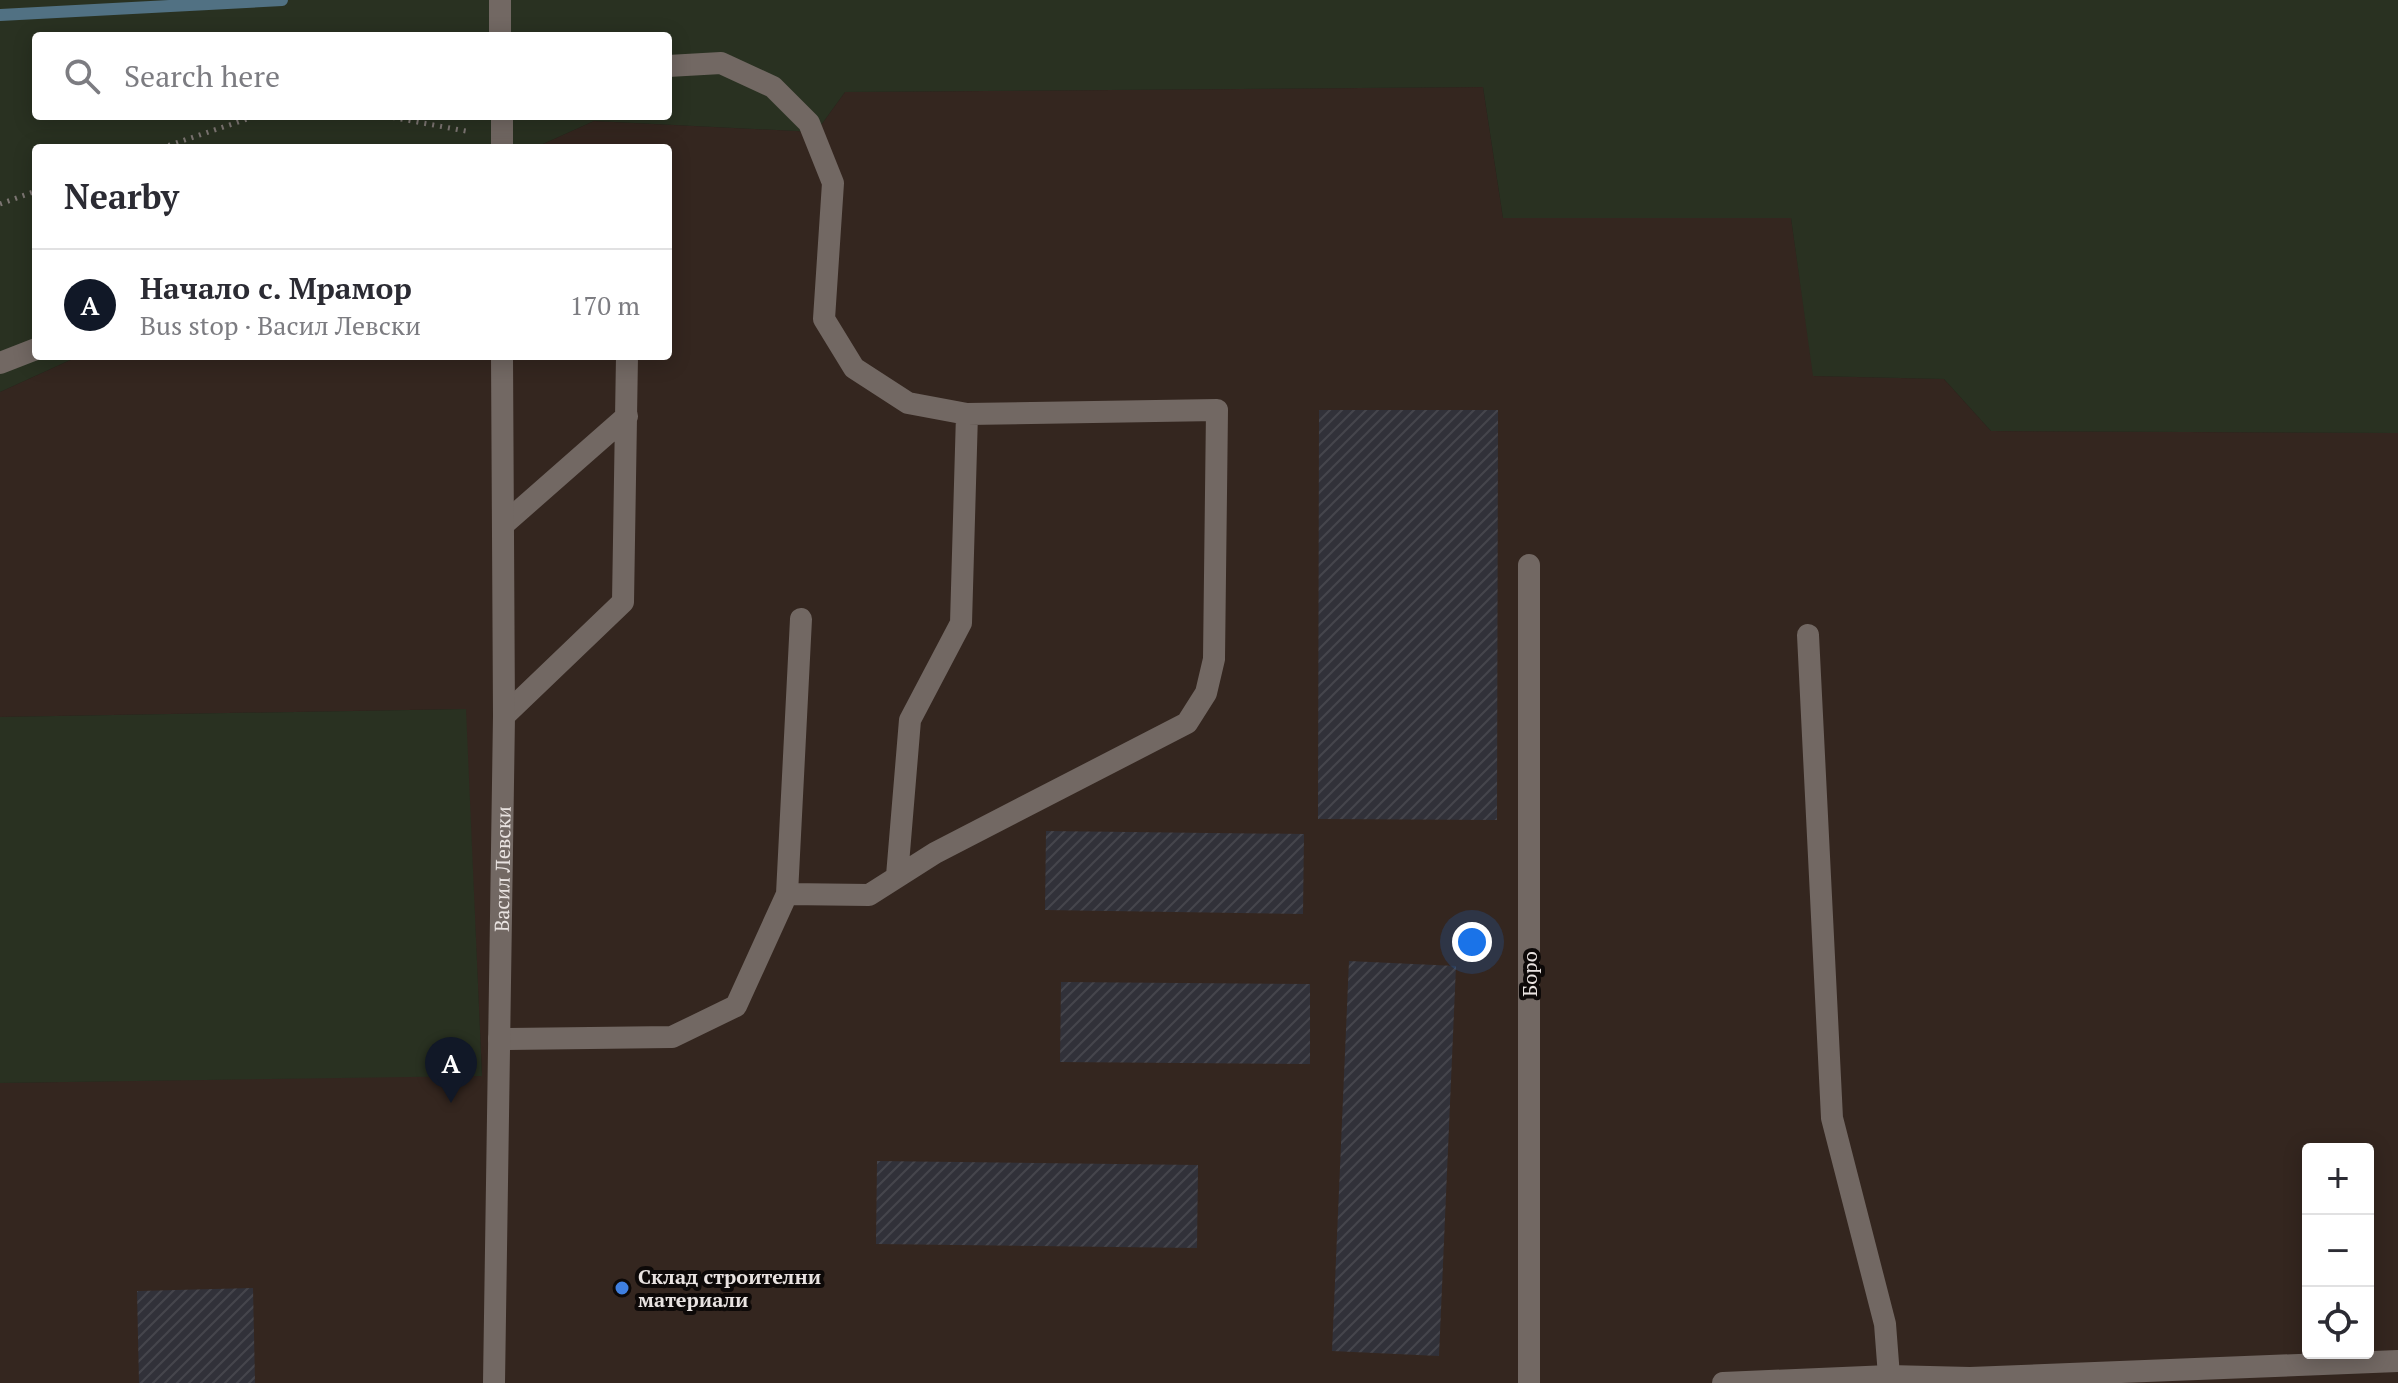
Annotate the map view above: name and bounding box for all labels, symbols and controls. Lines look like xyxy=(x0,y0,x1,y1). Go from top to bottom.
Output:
search box xyxy=(32,32,672,120)
icon: search xyxy=(60,54,104,98)
text: Search here xyxy=(124,56,280,96)
text: Nearby xyxy=(64,174,179,219)
text: Начало с. Мрамор xyxy=(140,268,412,308)
text: A xyxy=(81,288,99,322)
text: 170 m xyxy=(570,288,640,322)
text: Bus stop · Васил Левски xyxy=(140,308,421,342)
street label: Васил Левски xyxy=(487,806,516,932)
your location xyxy=(1452,922,1492,962)
street label: Боро xyxy=(1516,951,1543,997)
pin: A xyxy=(425,1037,477,1103)
map controls xyxy=(2302,1143,2374,1359)
button: + xyxy=(2302,1143,2374,1215)
button: − xyxy=(2302,1215,2374,1287)
place label: Склад строителни материали xyxy=(638,1263,821,1313)
marker: Склад строителни материали xyxy=(613,1279,631,1297)
button: locate xyxy=(2302,1287,2374,1359)

